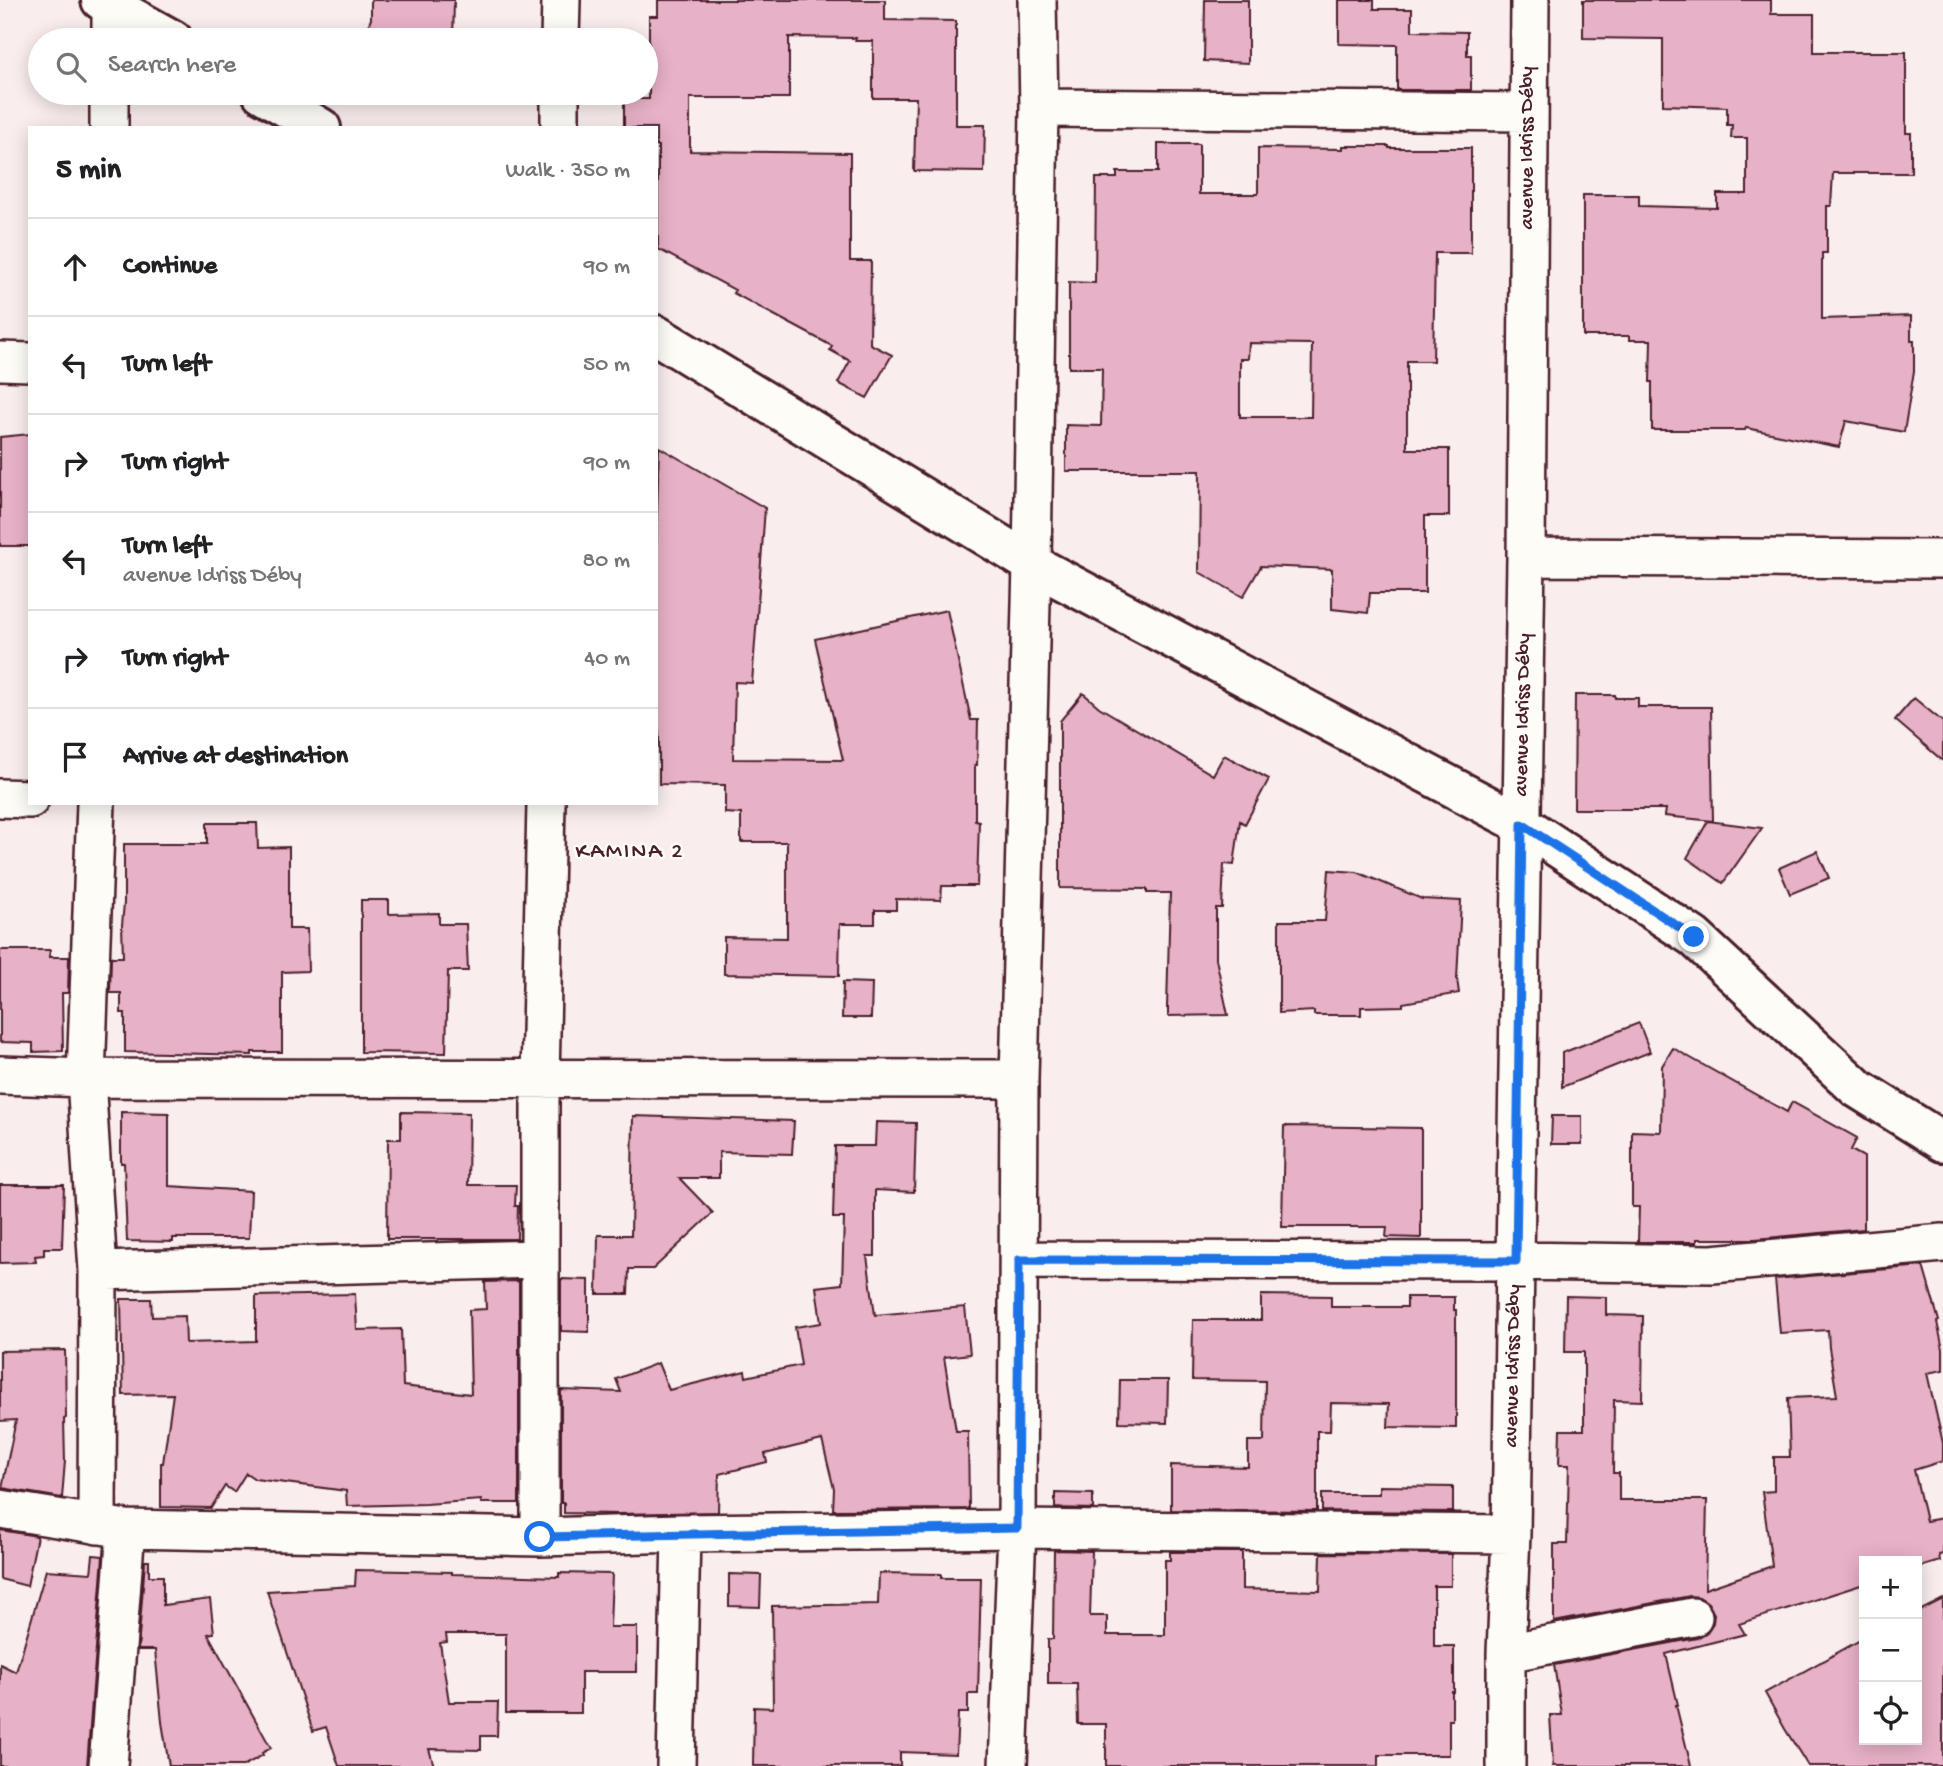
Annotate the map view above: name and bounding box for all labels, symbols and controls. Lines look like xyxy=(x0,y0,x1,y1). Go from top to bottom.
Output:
search box xyxy=(28,28,658,105)
icon: search xyxy=(52,48,90,86)
text: Search here xyxy=(108,51,236,82)
street label: avenue Idriss Déby xyxy=(1516,66,1541,230)
text: 5 min xyxy=(56,154,121,189)
text: Walk · 350 m xyxy=(505,158,630,185)
icon: ahead xyxy=(56,248,94,286)
text: Continue xyxy=(123,252,217,283)
text: 90 m xyxy=(584,254,630,281)
icon: left xyxy=(56,346,94,384)
text: Turn left xyxy=(123,350,211,381)
text: 50 m xyxy=(583,352,630,379)
icon: right xyxy=(56,444,94,482)
text: Turn right xyxy=(123,448,227,479)
text: 90 m xyxy=(584,450,630,477)
text: Turn left xyxy=(123,532,211,563)
icon: left xyxy=(56,542,94,580)
text: 80 m xyxy=(583,548,630,575)
text: avenue Idriss Déby xyxy=(123,563,302,590)
street label: avenue Idriss Déby xyxy=(1510,633,1538,797)
icon: right xyxy=(56,640,94,678)
text: Turn right xyxy=(123,644,227,675)
text: 40 m xyxy=(584,646,630,673)
icon: arrive xyxy=(56,738,94,776)
text: Arrive at destination xyxy=(123,742,348,773)
district label: KAMINA 2 xyxy=(575,839,685,866)
route end xyxy=(1678,921,1709,952)
street label: avenue Idriss Déby xyxy=(1500,1284,1528,1448)
route start xyxy=(524,1521,555,1552)
map controls xyxy=(1859,1556,1922,1745)
button: + xyxy=(1859,1556,1922,1619)
button: − xyxy=(1859,1619,1922,1682)
button: locate xyxy=(1859,1682,1922,1745)

